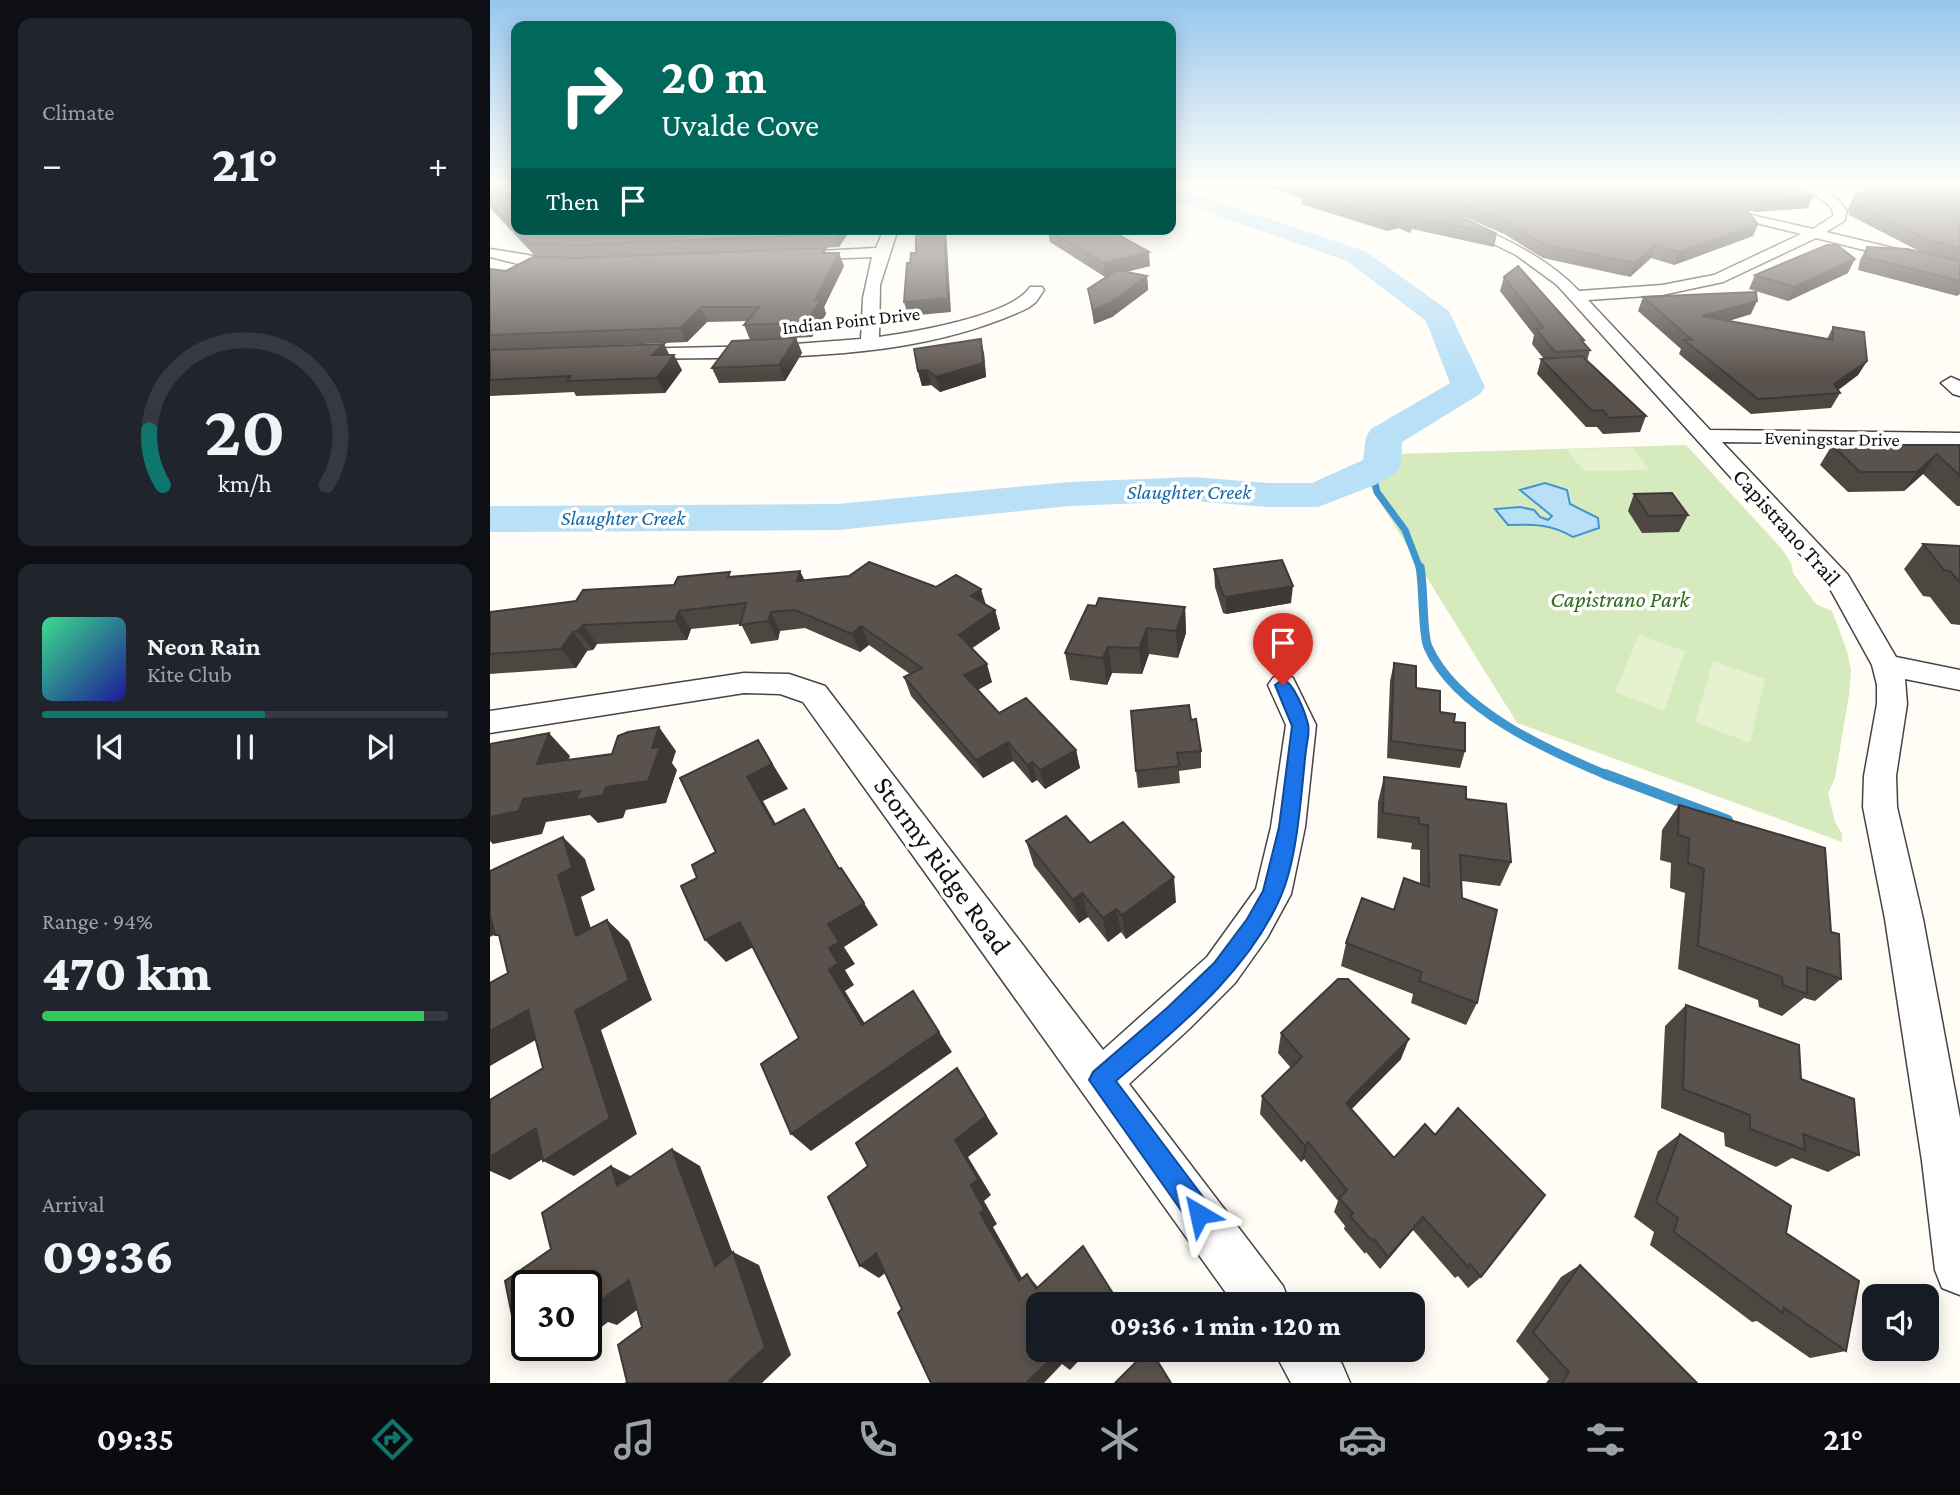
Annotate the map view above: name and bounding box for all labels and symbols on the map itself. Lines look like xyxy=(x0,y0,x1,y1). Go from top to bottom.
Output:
street label: Indian Point Drive xyxy=(781,303,921,338)
street label: Eveningstar Drive xyxy=(1764,427,1900,450)
street label: Capistrano Trail xyxy=(1728,463,1846,591)
water label: Slaughter Creek xyxy=(1127,480,1252,504)
water label: Slaughter Creek xyxy=(561,506,686,530)
park label: Capistrano Park xyxy=(1550,586,1691,612)
pin xyxy=(1253,613,1313,685)
street label: Stormy Ridge Road xyxy=(868,770,1018,960)
position arrow xyxy=(1162,1177,1236,1251)
speed limit sign: 30 xyxy=(511,1270,602,1361)

